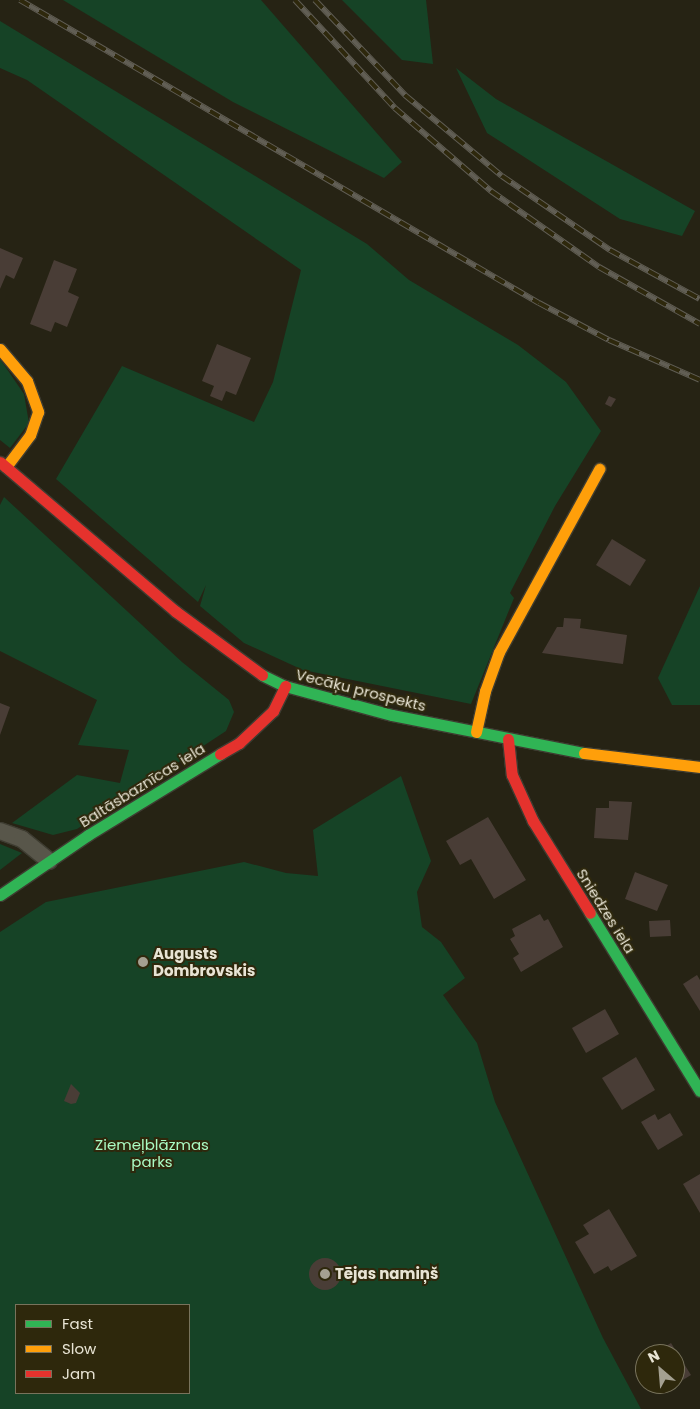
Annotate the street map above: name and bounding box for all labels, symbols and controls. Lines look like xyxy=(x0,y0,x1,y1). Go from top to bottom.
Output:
street label: Vecāķu prospekts xyxy=(294,665,428,715)
street label: Baltāsbaznīcas iela xyxy=(76,739,208,831)
street label: Sniedzes iela xyxy=(573,865,639,957)
place label: Augusts Dombrovskis xyxy=(153,944,255,979)
marker: Augusts Dombrovskis xyxy=(137,956,149,968)
park label: Ziemeļblāzmas parks xyxy=(95,1135,209,1170)
place label: Tējas namiņš xyxy=(335,1265,438,1283)
marker: Tējas namiņš xyxy=(319,1268,331,1280)
legend xyxy=(15,1304,190,1394)
text: Fast xyxy=(62,1313,93,1334)
text: Slow xyxy=(62,1338,96,1359)
north arrow xyxy=(635,1344,685,1394)
text: N xyxy=(644,1345,663,1368)
text: Jam xyxy=(62,1363,96,1384)

